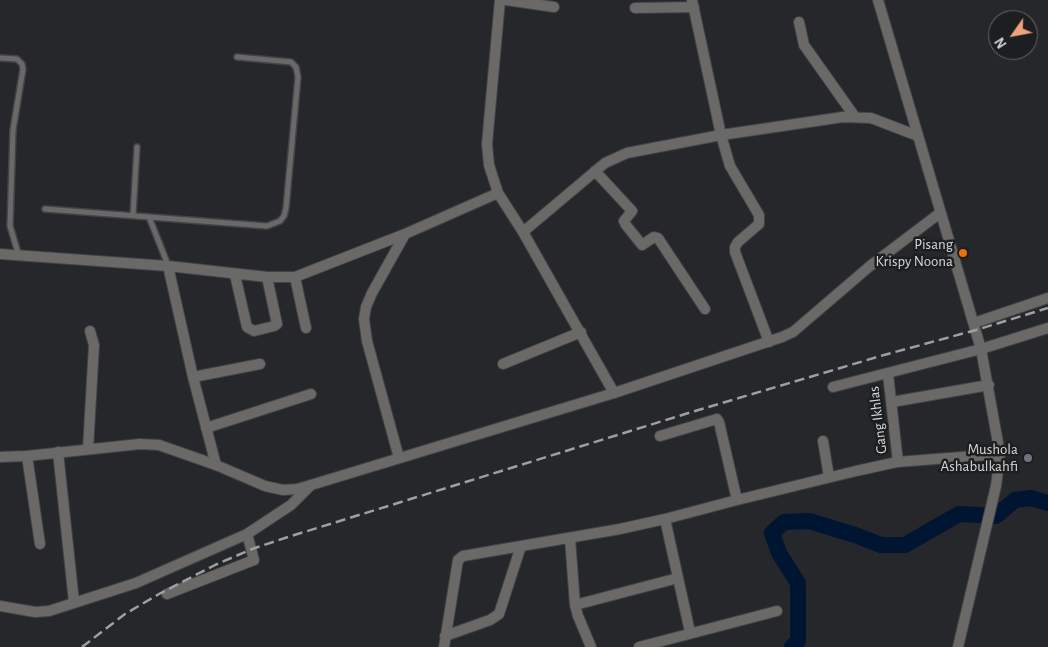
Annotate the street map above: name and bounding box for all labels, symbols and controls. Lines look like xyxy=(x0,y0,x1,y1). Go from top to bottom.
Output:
north arrow xyxy=(988,10,1038,60)
text: N xyxy=(993,35,1010,51)
place label: Pisang Krispy Noona xyxy=(875,235,953,270)
marker: Pisang Krispy Noona xyxy=(957,247,969,259)
street label: Gang Ikhlas xyxy=(865,385,891,455)
place label: Mushola Ashabulkahfi xyxy=(941,440,1018,475)
marker: Mushola Ashabulkahfi xyxy=(1022,452,1034,464)

